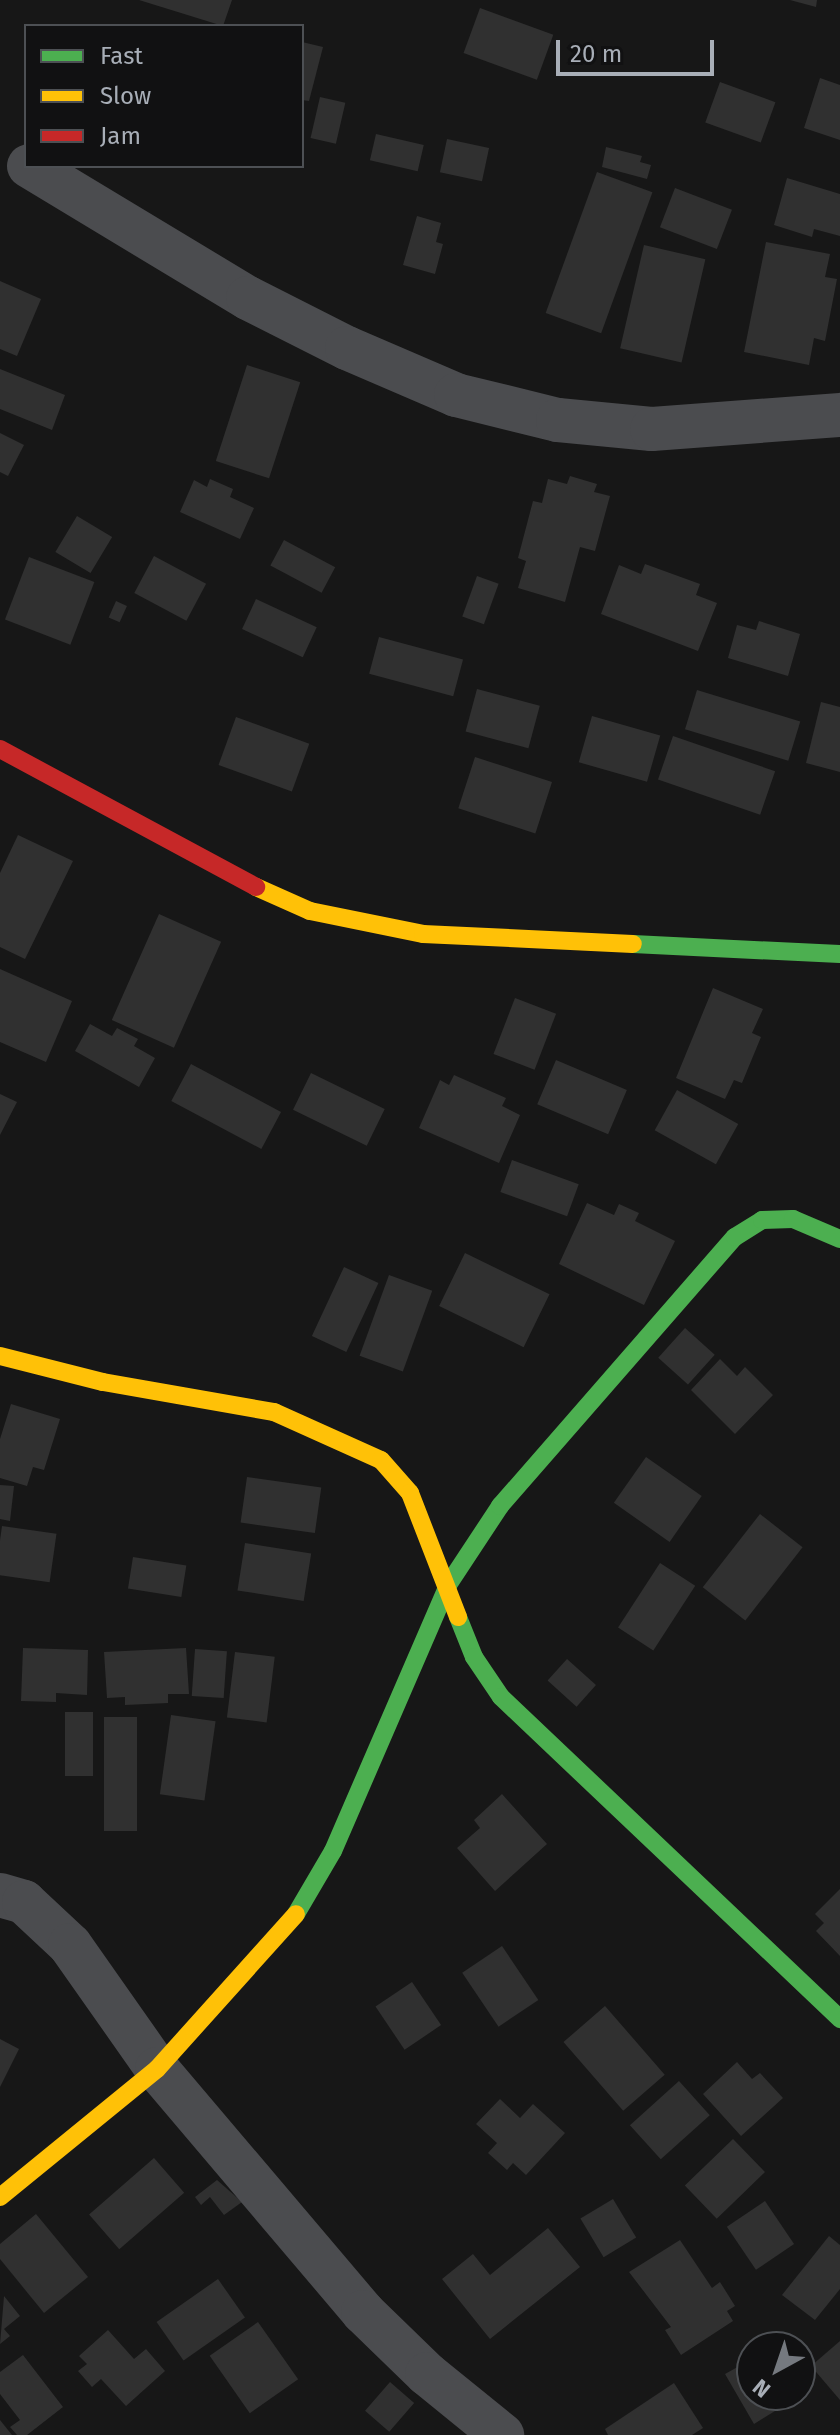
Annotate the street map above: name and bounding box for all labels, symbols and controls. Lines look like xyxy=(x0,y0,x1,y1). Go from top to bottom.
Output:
legend xyxy=(24,24,304,168)
scale bar xyxy=(560,24,718,74)
text: 20 m xyxy=(570,40,622,68)
text: Fast xyxy=(100,42,143,70)
text: Slow xyxy=(100,82,151,110)
text: Jam xyxy=(100,122,141,150)
north arrow xyxy=(736,2331,816,2411)
text: N xyxy=(747,2373,776,2403)

